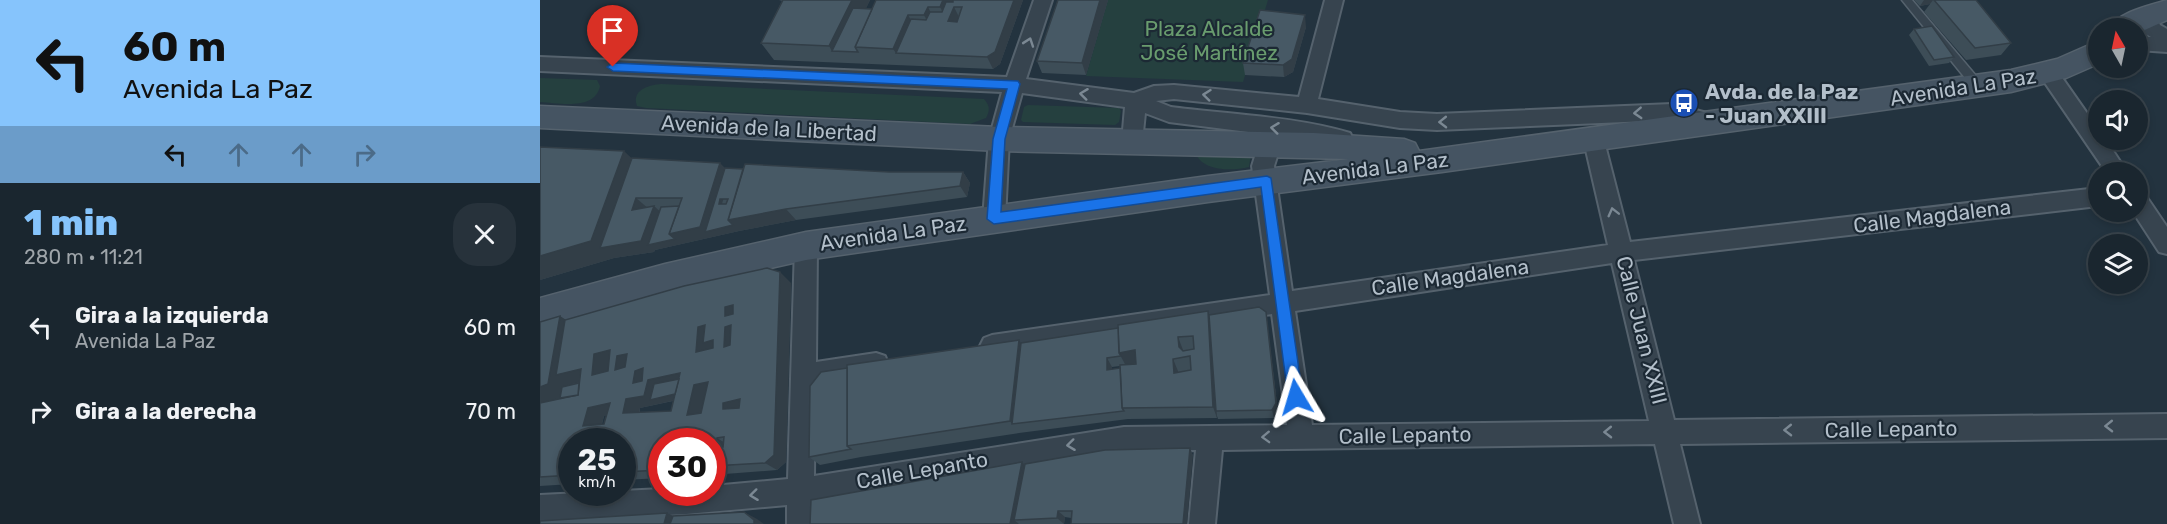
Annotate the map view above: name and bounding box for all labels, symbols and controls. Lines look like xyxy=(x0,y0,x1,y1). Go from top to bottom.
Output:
pin xyxy=(587,5,638,67)
icon: arrive xyxy=(596,14,629,47)
park label: Plaza Alcalde José Martínez xyxy=(1140,16,1278,65)
north arrow xyxy=(2088,18,2148,78)
map controls xyxy=(2088,18,2148,294)
text: 60 m xyxy=(123,22,226,72)
icon: left xyxy=(24,24,102,102)
one-way arrow xyxy=(1021,37,1034,48)
street label: Avenida La Paz xyxy=(1888,63,2038,111)
text: Avenida La Paz xyxy=(123,73,313,105)
place label: Avda. de la Paz - Juan XXIII xyxy=(1705,79,1858,128)
bus stop icon: Avda. de la Paz - Juan XXIII xyxy=(1668,87,1700,119)
one-way arrow xyxy=(1080,88,1089,100)
one-way arrow xyxy=(1202,89,1212,102)
button: sound xyxy=(2088,90,2148,150)
one-way arrow xyxy=(1634,107,1643,120)
street label: Avenida de la Libertad xyxy=(660,110,878,146)
one-way arrow xyxy=(1439,116,1448,128)
one-way arrow xyxy=(1271,122,1280,134)
icon: left xyxy=(159,138,192,171)
icon: ahead xyxy=(222,138,255,171)
icon: ahead xyxy=(285,138,318,171)
icon: right xyxy=(348,138,381,171)
street label: Avenida La Paz xyxy=(1300,147,1450,189)
button: search xyxy=(2088,162,2148,222)
street label: Calle Magdalena xyxy=(1852,194,2012,238)
text: 1 min xyxy=(24,201,118,244)
button: close xyxy=(453,203,516,266)
one-way arrow xyxy=(1607,207,1620,217)
street label: Avenida La Paz xyxy=(818,210,968,256)
button: layers xyxy=(2088,234,2148,294)
text: 280 m · 11:21 xyxy=(24,245,143,269)
street label: Calle Juan XXIII xyxy=(1612,253,1672,407)
street label: Calle Magdalena xyxy=(1370,254,1530,300)
text: Gira a la izquierda xyxy=(75,302,269,329)
icon: left xyxy=(24,311,57,344)
text: 60 m xyxy=(464,314,516,341)
text: Avenida La Paz xyxy=(75,329,216,353)
position arrow xyxy=(1264,365,1328,429)
icon: right xyxy=(24,395,57,428)
text: Gira a la derecha xyxy=(75,398,256,425)
text: 70 m xyxy=(466,398,516,425)
street label: Calle Lepanto xyxy=(1824,415,1958,443)
one-way arrow xyxy=(2104,420,2113,433)
street label: Calle Lepanto xyxy=(1338,421,1472,449)
one-way arrow xyxy=(1783,424,1792,436)
one-way arrow xyxy=(1603,426,1612,439)
speed limit sign: 30 xyxy=(648,428,726,506)
one-way arrow xyxy=(1261,431,1270,443)
one-way arrow xyxy=(1066,439,1076,451)
text: 25 xyxy=(578,442,616,478)
street label: Calle Lepanto xyxy=(854,446,990,494)
text: km/h xyxy=(578,473,616,491)
one-way arrow xyxy=(749,488,759,500)

